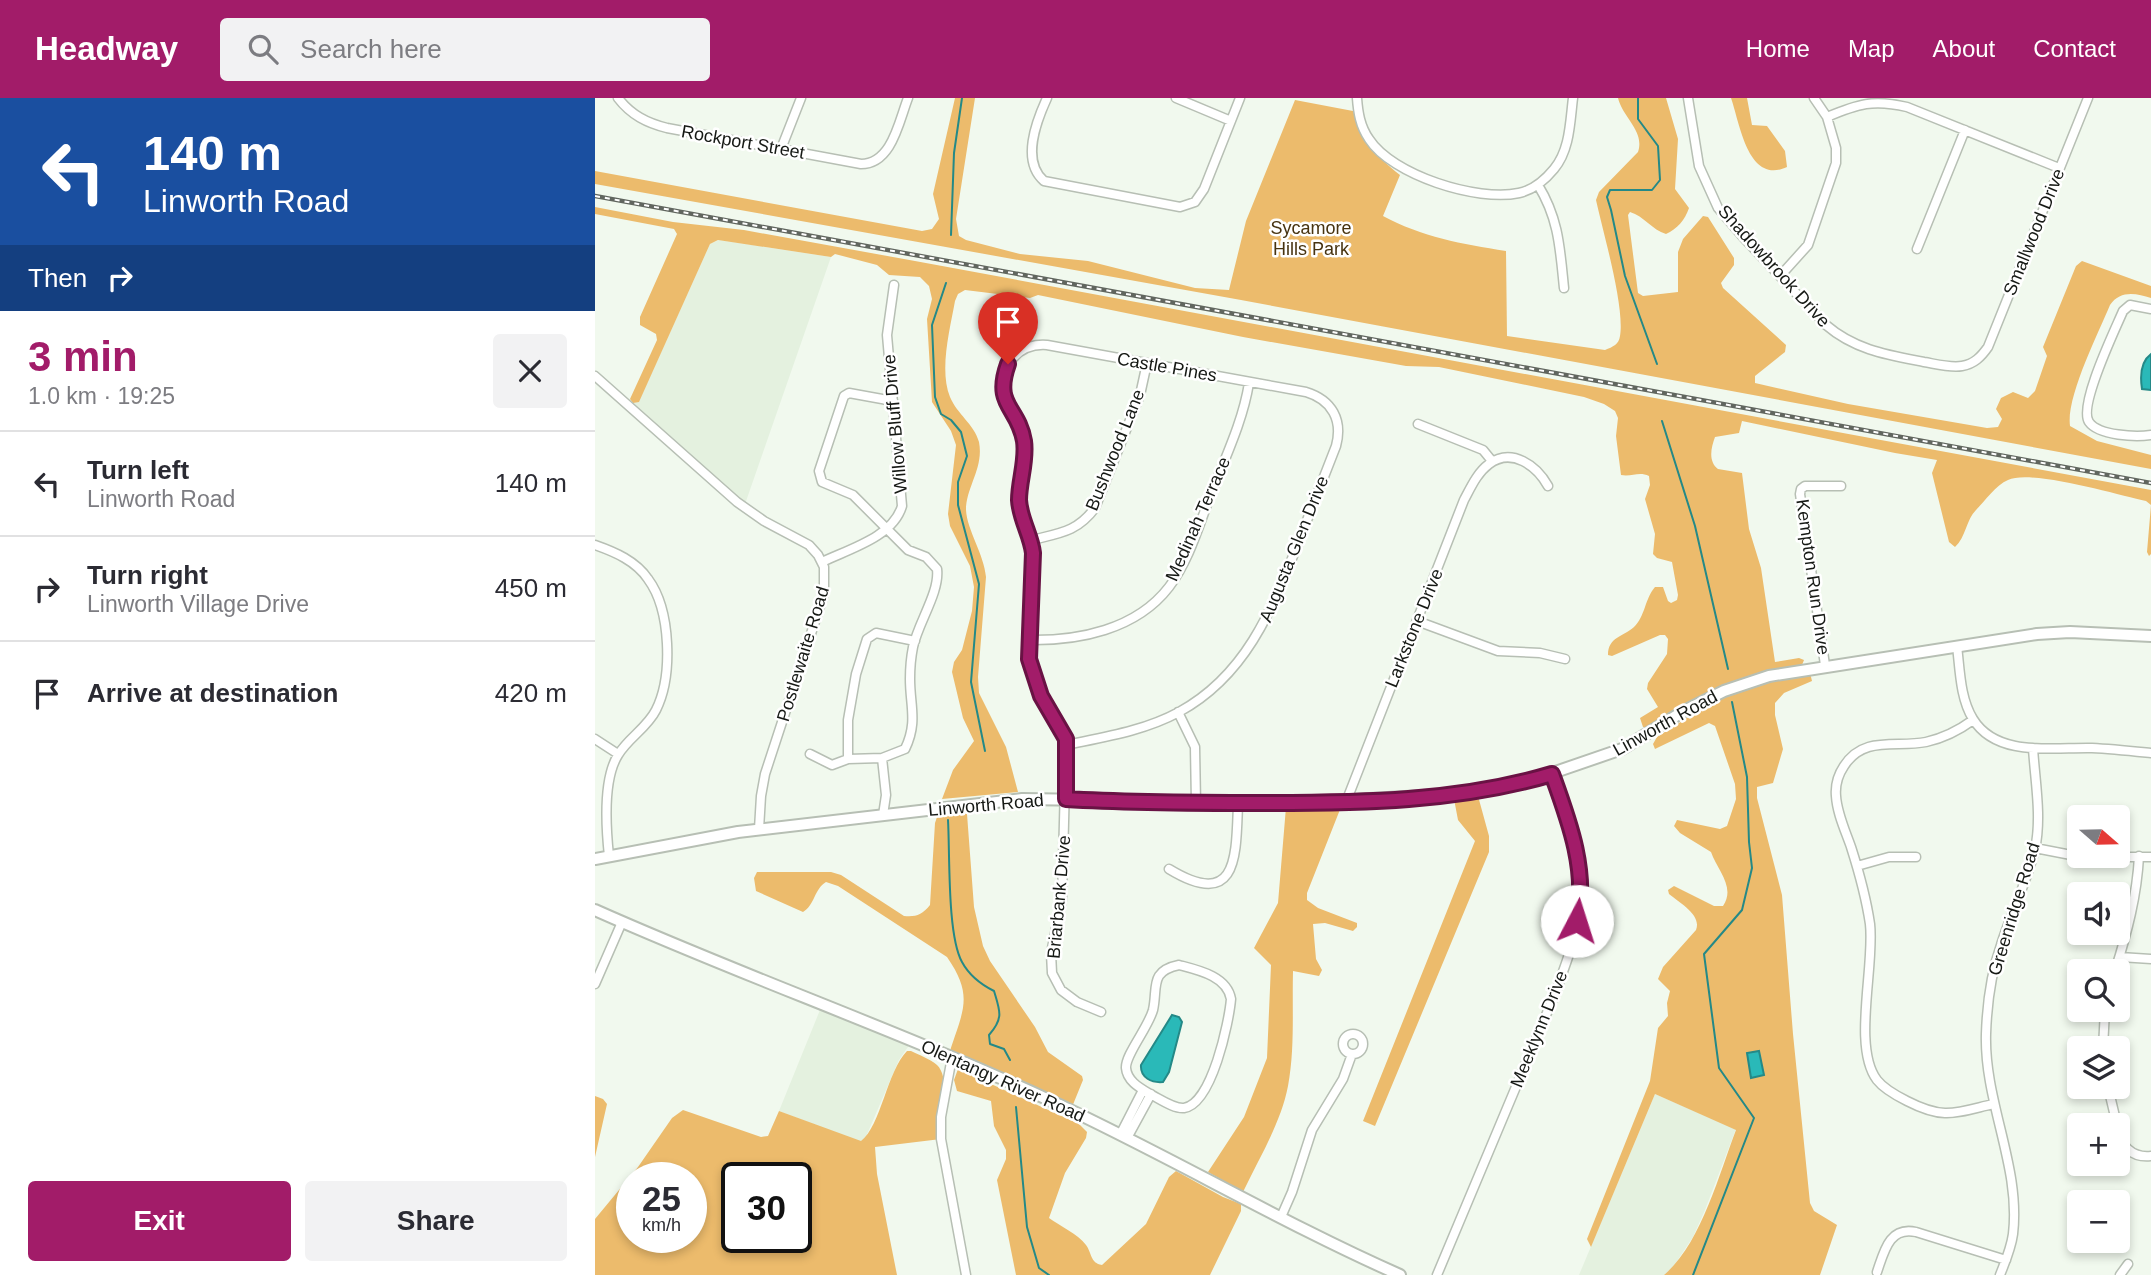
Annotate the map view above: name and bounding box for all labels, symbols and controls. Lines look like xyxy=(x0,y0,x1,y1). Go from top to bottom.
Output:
search box xyxy=(220,18,710,81)
text: Headway xyxy=(35,30,178,67)
icon: search xyxy=(244,30,282,68)
text: Search here xyxy=(300,34,442,64)
text: Home xyxy=(1746,35,1810,62)
text: Map xyxy=(1848,35,1895,62)
text: About xyxy=(1933,35,1995,62)
text: Contact xyxy=(2033,35,2116,62)
street label: Rockport Street xyxy=(680,121,806,163)
icon: left xyxy=(28,126,119,217)
text: 140 m xyxy=(143,126,282,180)
street label: Smallwood Drive xyxy=(1999,166,2069,298)
text: Linworth Road xyxy=(143,183,349,219)
street label: Shadowbrook Drive xyxy=(1714,201,1834,331)
park label: Sycamore Hills Park xyxy=(1270,218,1352,259)
icon: right xyxy=(101,259,139,297)
text: Then xyxy=(28,263,87,293)
pin xyxy=(978,292,1038,364)
icon: arrive xyxy=(989,303,1027,341)
text: 3 min xyxy=(28,333,138,380)
button: close xyxy=(493,334,567,408)
street label: Castle Pines xyxy=(1115,348,1219,386)
street label: Willow Bluff Drive xyxy=(879,354,911,494)
text: 1.0 km · 19:25 xyxy=(28,383,175,409)
street label: Bushwood Lane xyxy=(1082,386,1148,514)
street label: Medinah Terrace xyxy=(1162,454,1234,584)
text: Turn left xyxy=(87,455,189,485)
icon: left xyxy=(28,465,66,503)
text: 140 m xyxy=(495,468,567,498)
street label: Augusta Glen Drive xyxy=(1255,473,1333,625)
text: Linworth Road xyxy=(87,486,235,512)
street label: Kempton Run Drive xyxy=(1792,498,1834,656)
text: Turn right xyxy=(87,560,208,590)
street label: Larkstone Drive xyxy=(1381,566,1447,690)
icon: right xyxy=(28,570,66,608)
text: 450 m xyxy=(495,573,567,603)
street label: Postlewaite Road xyxy=(773,584,833,724)
text: Linworth Village Drive xyxy=(87,591,309,617)
icon: arrive xyxy=(28,675,66,713)
text: Arrive at destination xyxy=(87,678,338,708)
text: 420 m xyxy=(495,678,567,708)
street label: Linworth Road xyxy=(1609,686,1721,760)
street label: Linworth Road xyxy=(927,790,1045,820)
north arrow xyxy=(2067,805,2130,868)
map controls xyxy=(2067,805,2130,1253)
street label: Briarbank Drive xyxy=(1044,834,1074,960)
street label: Greenridge Road xyxy=(1984,840,2044,978)
button: sound xyxy=(2067,882,2130,945)
position arrow xyxy=(1540,884,1614,958)
button: search xyxy=(2067,959,2130,1022)
street label: Meeklynn Drive xyxy=(1506,968,1572,1090)
street label: Olentangy River Road xyxy=(918,1036,1088,1126)
button: layers xyxy=(2067,1036,2130,1099)
button: + xyxy=(2067,1113,2130,1176)
speed limit sign: 30 xyxy=(721,1162,812,1253)
text: 25 xyxy=(642,1179,681,1218)
button: Exit xyxy=(28,1181,291,1261)
button: Share xyxy=(305,1181,567,1261)
button: − xyxy=(2067,1190,2130,1253)
text: km/h xyxy=(642,1215,681,1235)

